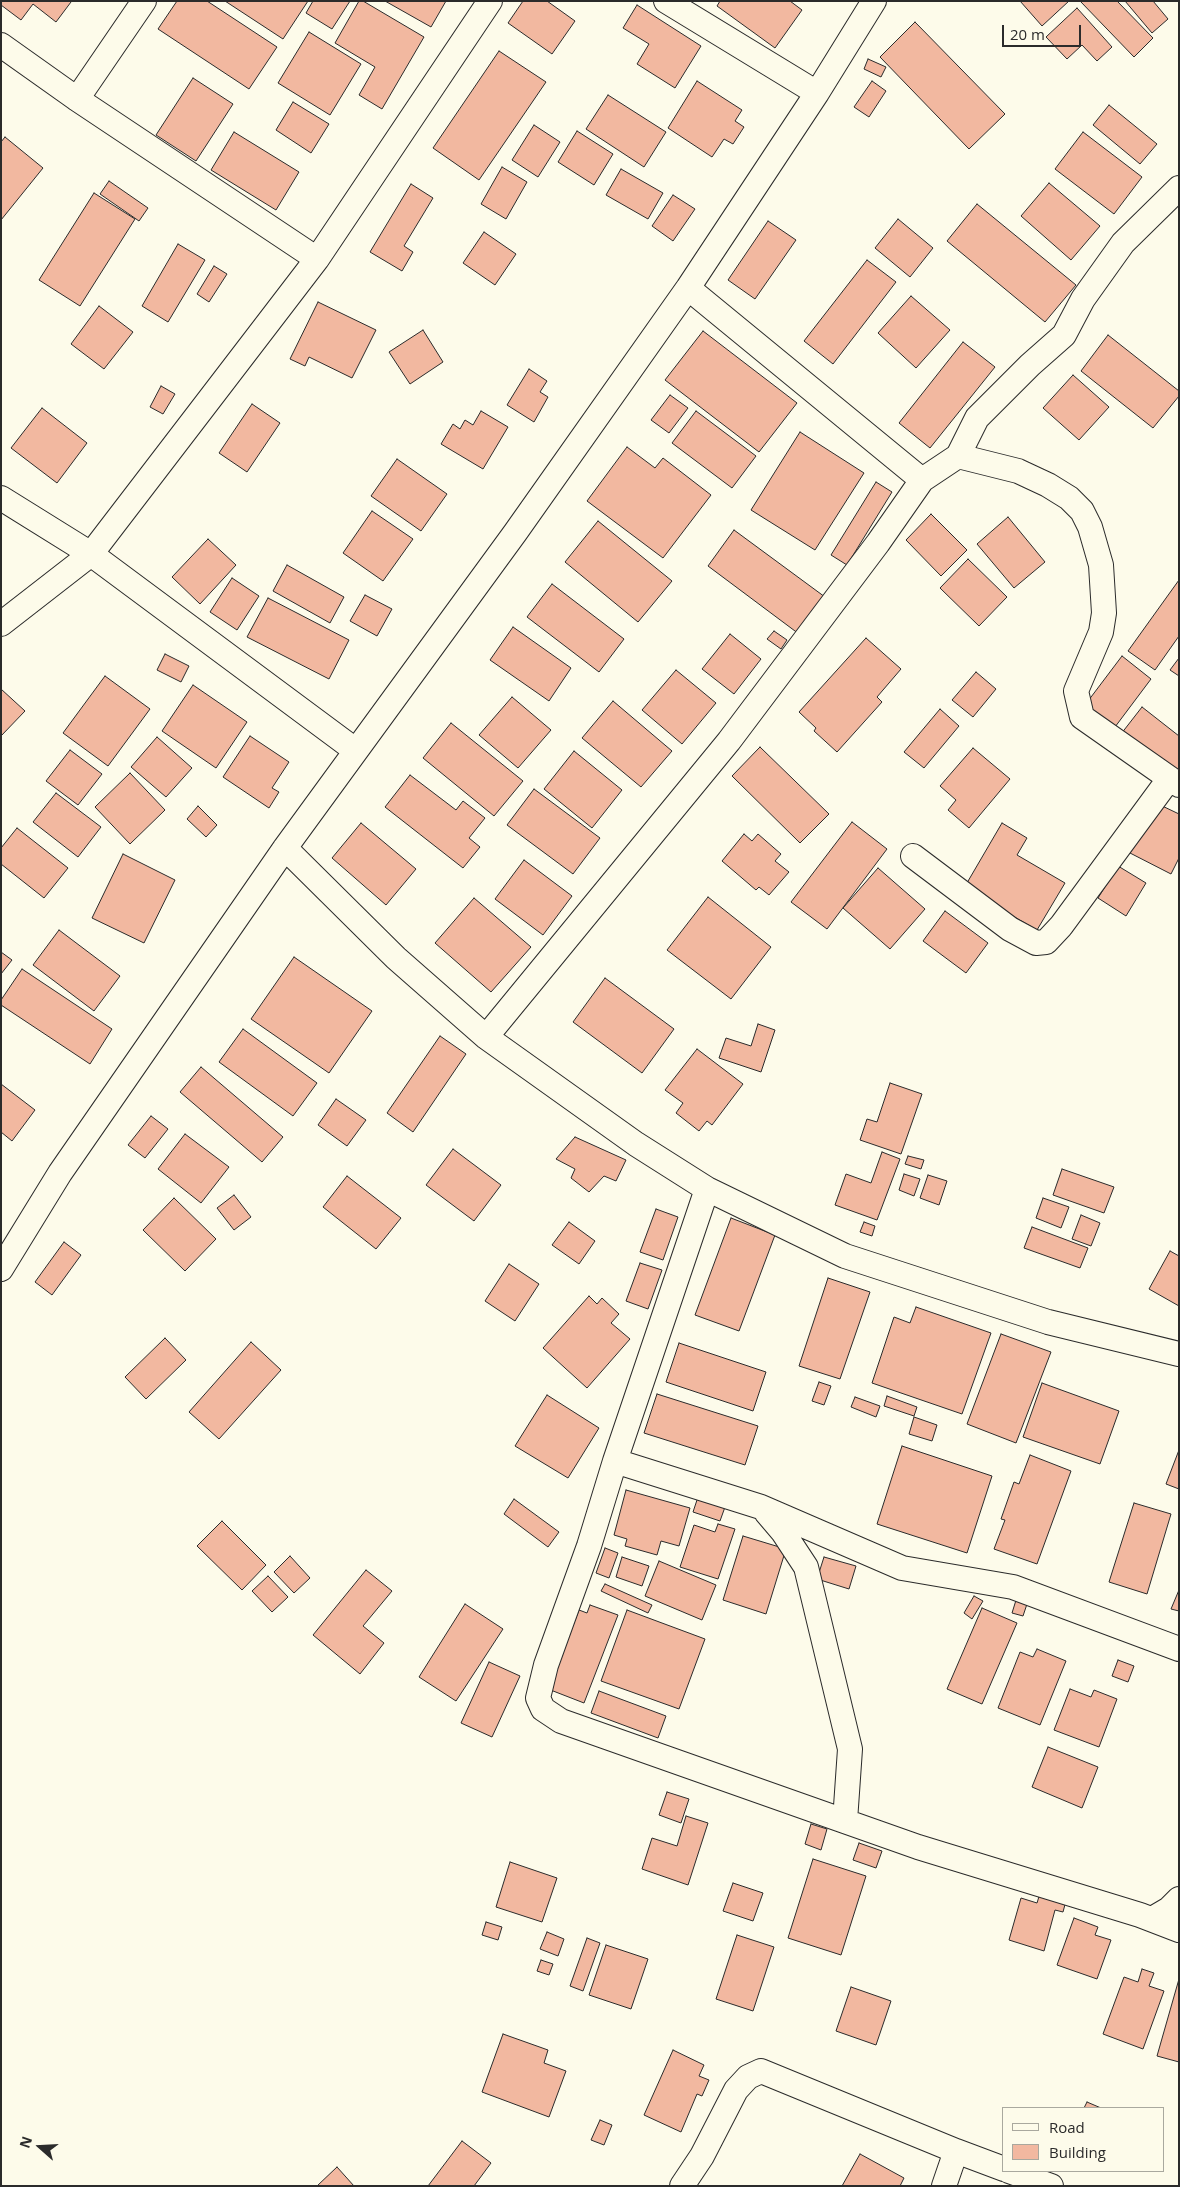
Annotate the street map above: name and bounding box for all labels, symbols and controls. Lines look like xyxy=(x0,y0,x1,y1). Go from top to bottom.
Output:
scale bar xyxy=(1005,15,1084,47)
text: 20 m xyxy=(1010,24,1045,44)
legend xyxy=(1002,2107,1165,2172)
text: Road xyxy=(1049,2117,1085,2137)
north arrow xyxy=(15,2122,65,2172)
text: N xyxy=(15,2133,36,2150)
text: Building xyxy=(1049,2142,1106,2162)

